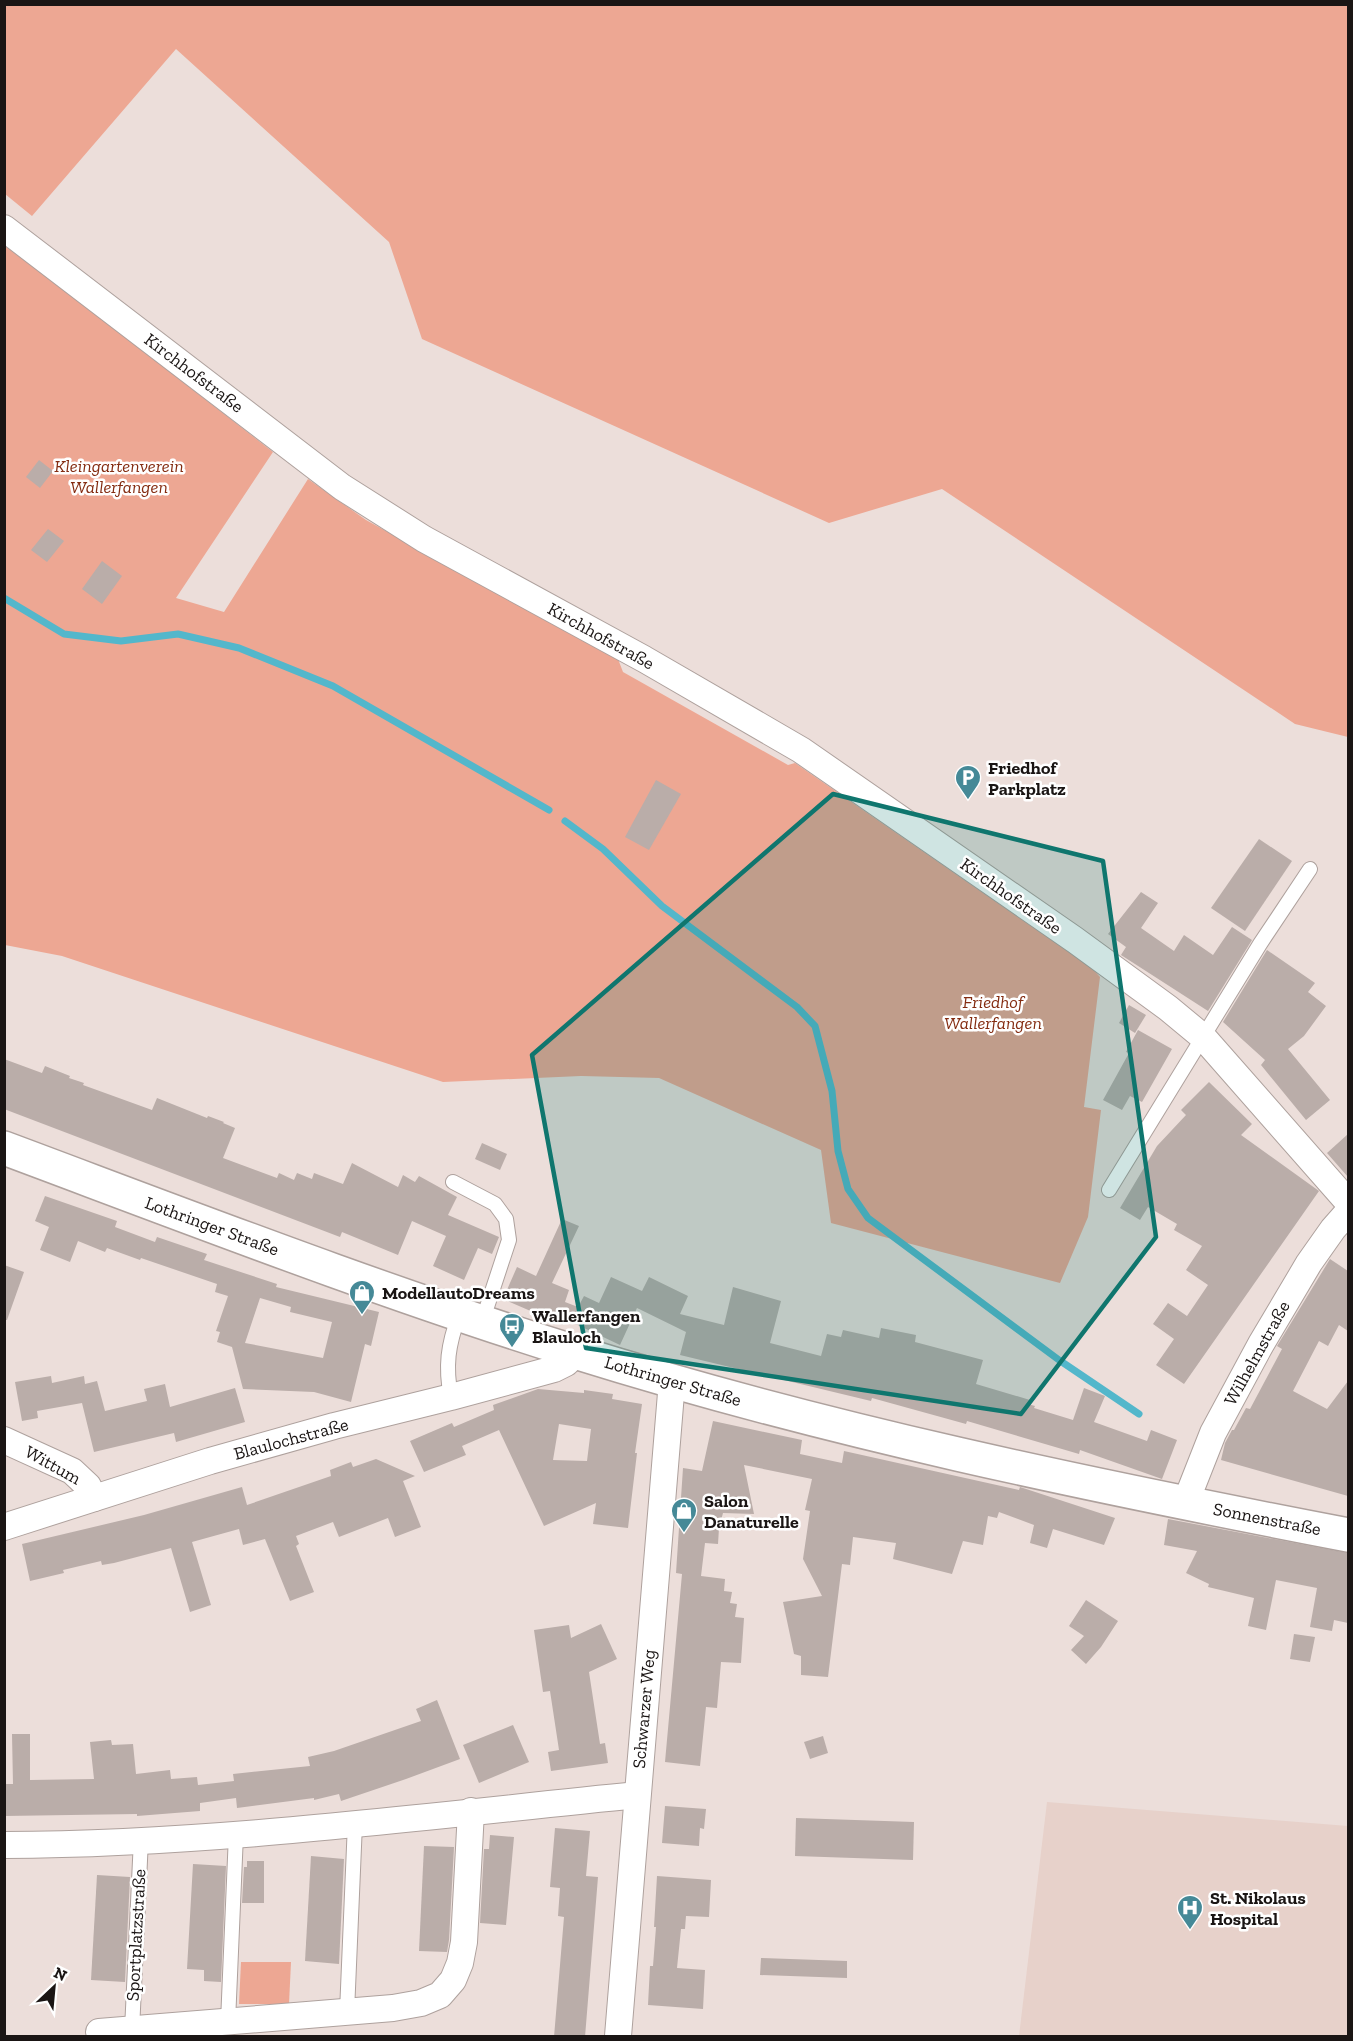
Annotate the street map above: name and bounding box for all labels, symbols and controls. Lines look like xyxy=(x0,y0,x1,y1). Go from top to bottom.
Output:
street label: Kirchhofstraße xyxy=(140,329,248,417)
park label: Kleingartenverein Wallerfangen xyxy=(54,455,184,498)
street label: Kirchhofstraße xyxy=(544,598,658,674)
place label: Friedhof Parkplatz xyxy=(988,757,1066,800)
parking icon: Friedhof Parkplatz xyxy=(953,763,983,801)
street label: Kirchhofstraße xyxy=(956,853,1066,939)
park label: Friedhof Wallerfangen xyxy=(944,991,1042,1034)
street label: Lothringer Straße xyxy=(142,1192,282,1260)
shop icon: ModellautoDreams xyxy=(347,1278,377,1316)
place label: ModellautoDreams xyxy=(382,1282,535,1304)
street label: Wilhelmstraße xyxy=(1219,1297,1295,1409)
place label: Wallerfangen Blauloch xyxy=(532,1305,641,1348)
bus stop icon: Wallerfangen Blauloch xyxy=(497,1311,527,1349)
street label: Lothringer Straße xyxy=(602,1351,744,1411)
street label: Blaulochstraße xyxy=(231,1413,351,1465)
street label: Wittum xyxy=(21,1441,85,1490)
place label: Salon Danaturelle xyxy=(704,1490,799,1533)
shop icon: Salon Danaturelle xyxy=(669,1496,699,1534)
street label: Sonnenstraße xyxy=(1211,1498,1323,1540)
street label: Schwarzer Weg xyxy=(628,1648,660,1770)
street label: Sportplatzstraße xyxy=(122,1868,150,2002)
place label: St. Nikolaus Hospital xyxy=(1210,1887,1306,1930)
hospital icon: St. Nikolaus Hospital xyxy=(1175,1893,1205,1931)
north arrow xyxy=(24,1957,84,2017)
text: N xyxy=(51,1963,70,1985)

